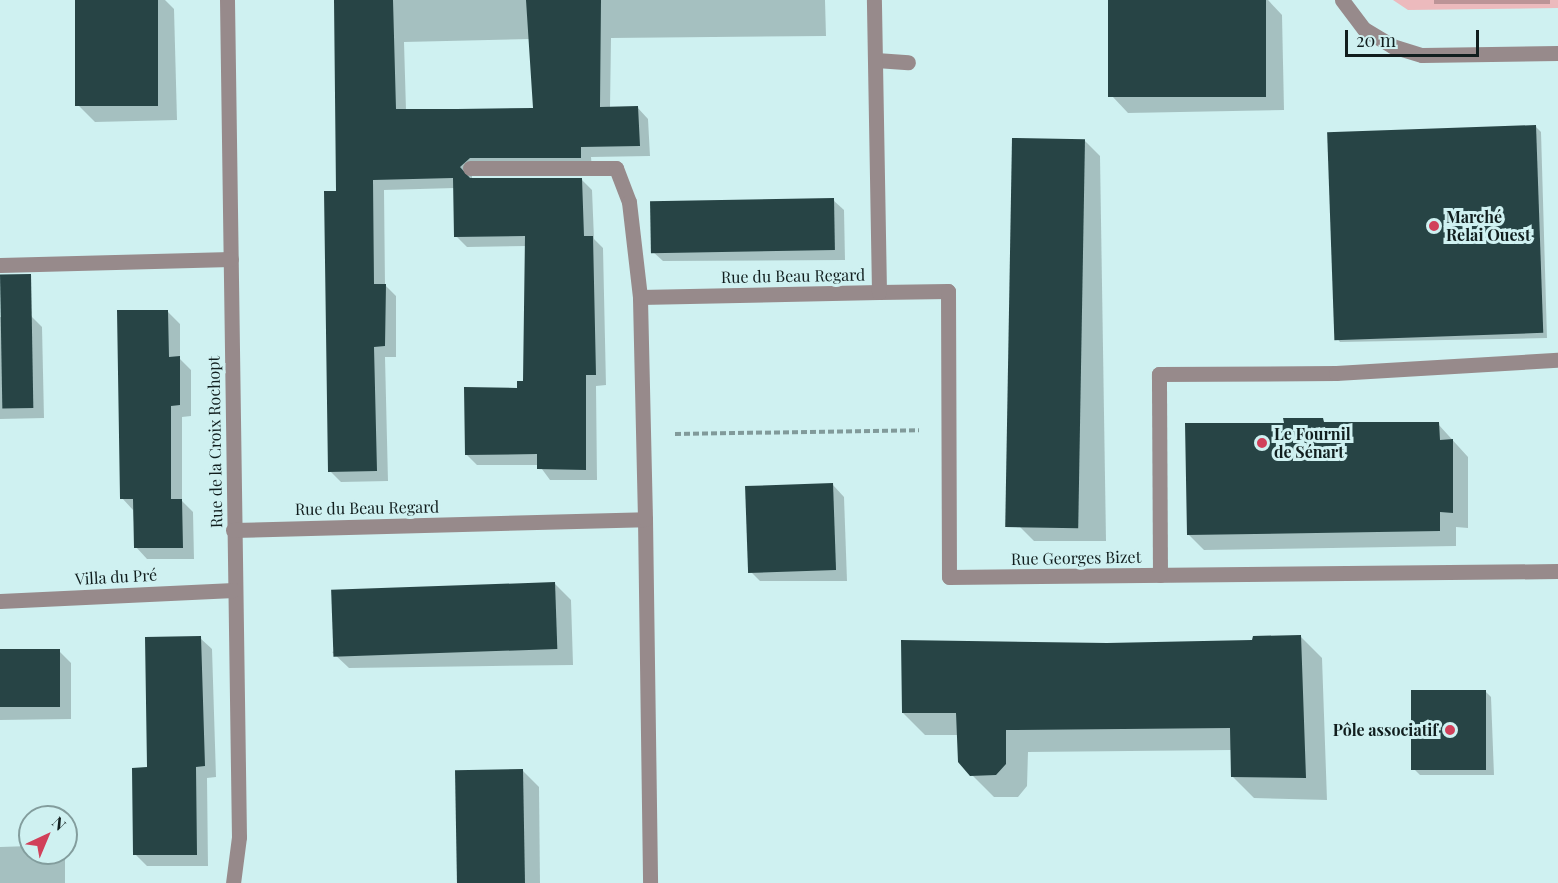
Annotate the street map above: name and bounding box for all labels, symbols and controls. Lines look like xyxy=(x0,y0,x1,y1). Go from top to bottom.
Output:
scale bar xyxy=(1348,18,1482,56)
text: 20 m xyxy=(1356,28,1396,52)
place label: Marché Relai Ouest xyxy=(1446,207,1531,245)
marker: Marché Relai Ouest xyxy=(1427,219,1441,233)
street label: Rue du Beau Regard xyxy=(721,265,865,287)
street label: Rue de la Croix Rochopt xyxy=(204,355,226,529)
place label: Le Fournil de Sénart xyxy=(1274,424,1351,462)
marker: Le Fournil de Sénart xyxy=(1255,436,1269,450)
street label: Rue du Beau Regard xyxy=(295,497,439,519)
street label: Rue Georges Bizet xyxy=(1011,547,1141,569)
street label: Villa du Pré xyxy=(74,565,158,589)
place label: Pôle associatif xyxy=(1333,720,1438,740)
marker: Pôle associatif xyxy=(1443,723,1457,737)
north arrow xyxy=(18,805,78,865)
text: N xyxy=(48,812,71,835)

